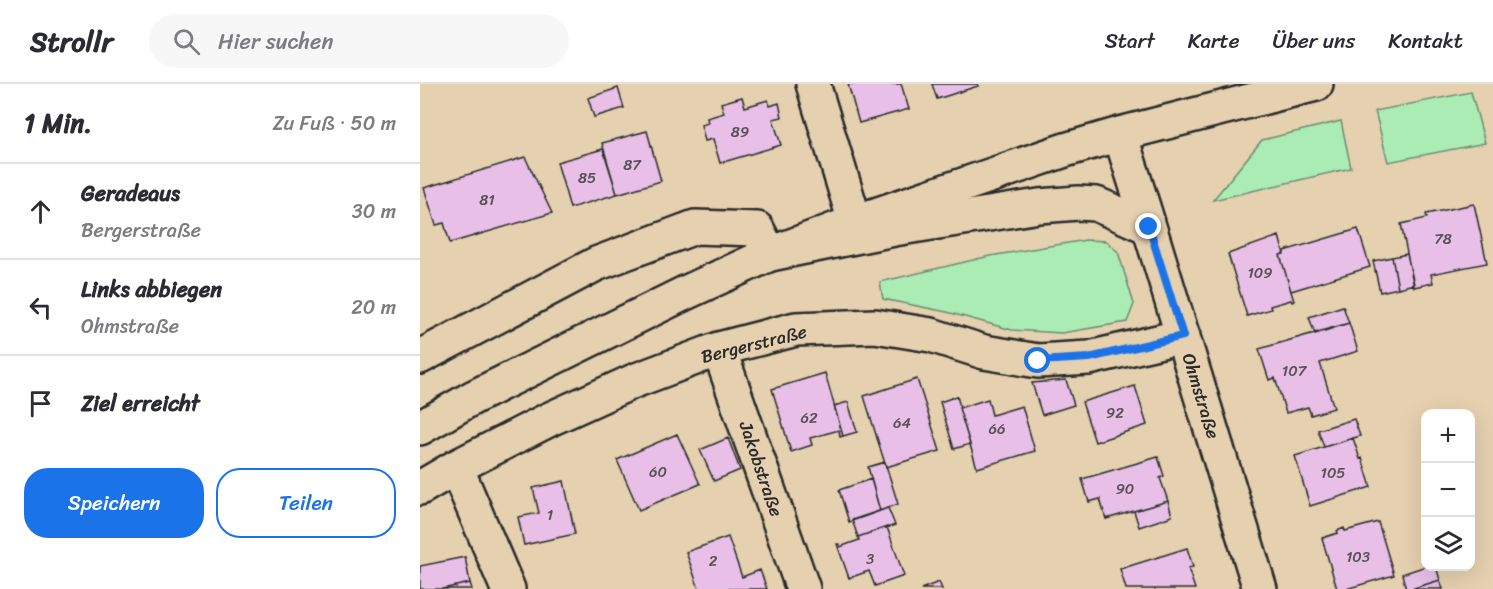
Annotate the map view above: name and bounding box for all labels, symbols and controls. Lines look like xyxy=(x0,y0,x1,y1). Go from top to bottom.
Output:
search box xyxy=(149,14,569,68)
text: Strollr xyxy=(30,17,113,66)
text: Hier suchen xyxy=(218,22,333,61)
text: Start xyxy=(1105,22,1155,60)
text: Karte xyxy=(1188,22,1240,60)
text: Über uns xyxy=(1273,22,1355,60)
text: Kontakt xyxy=(1388,22,1463,60)
icon: search xyxy=(170,25,203,58)
text: 1 Min. xyxy=(24,100,92,146)
text: Zu Fuß · 50 m xyxy=(273,106,396,141)
house number: 89 xyxy=(731,119,749,145)
house number: 87 xyxy=(623,152,642,178)
house number: 85 xyxy=(578,165,596,191)
text: Geradeaus xyxy=(81,174,180,213)
house number: 81 xyxy=(479,187,495,213)
text: 30 m xyxy=(352,194,396,229)
icon: ahead xyxy=(24,195,57,228)
text: Bergerstraße xyxy=(81,213,201,248)
route end xyxy=(1135,213,1161,239)
house number: 78 xyxy=(1434,226,1452,252)
house number: 109 xyxy=(1247,260,1273,286)
text: Links abbiegen xyxy=(81,270,222,309)
text: 20 m xyxy=(351,290,396,325)
icon: left xyxy=(24,291,57,324)
text: Ohmstraße xyxy=(81,309,179,344)
street label: Bergerstraße xyxy=(698,315,810,373)
route start xyxy=(1024,347,1050,373)
street label: Ohmstraße xyxy=(1173,349,1229,443)
house number: 107 xyxy=(1282,358,1308,384)
text: Ziel erreicht xyxy=(81,384,200,423)
icon: arrive xyxy=(24,387,57,420)
house number: 92 xyxy=(1106,400,1124,426)
house number: 62 xyxy=(800,405,818,431)
map controls xyxy=(1421,409,1475,571)
button: + xyxy=(1421,409,1475,463)
house number: 64 xyxy=(893,410,911,436)
street label: Jakobstraße xyxy=(729,416,792,521)
house number: 66 xyxy=(988,416,1006,442)
house number: 60 xyxy=(649,459,667,485)
house number: 105 xyxy=(1320,460,1346,486)
button: − xyxy=(1421,463,1475,517)
button: Speichern xyxy=(24,468,204,538)
button: Teilen xyxy=(216,468,396,538)
house number: 90 xyxy=(1116,476,1134,502)
house number: 1 xyxy=(547,502,553,528)
button: layers xyxy=(1421,517,1475,571)
house number: 103 xyxy=(1346,544,1370,570)
house number: 3 xyxy=(866,546,874,572)
house number: 2 xyxy=(709,548,718,574)

